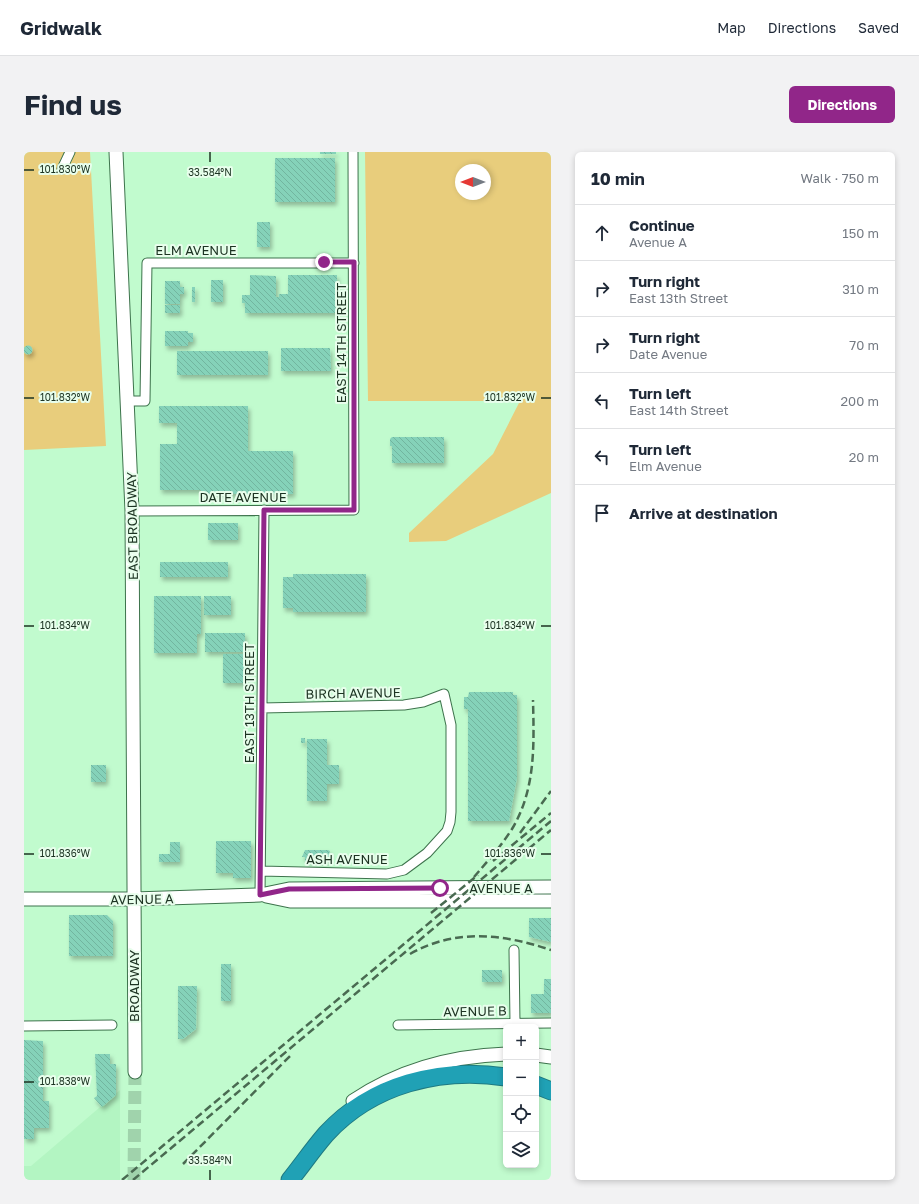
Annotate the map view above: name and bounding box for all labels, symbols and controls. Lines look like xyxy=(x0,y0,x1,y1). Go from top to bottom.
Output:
text: Gridwalk xyxy=(20,16,102,39)
text: Map xyxy=(717,19,746,36)
text: Directions xyxy=(768,19,836,36)
text: Saved xyxy=(858,19,899,36)
button: Directions xyxy=(789,86,895,123)
text: Find us xyxy=(24,88,122,121)
text: 101.830°W xyxy=(40,163,91,175)
north arrow xyxy=(455,164,491,200)
text: 33.584°N xyxy=(188,166,232,178)
text: 10 min xyxy=(591,168,645,189)
text: Walk · 750 m xyxy=(801,170,879,186)
text: Continue xyxy=(629,216,695,234)
icon: ahead xyxy=(591,222,613,244)
text: 150 m xyxy=(842,225,879,241)
text: Avenue A xyxy=(629,234,687,250)
street label: ELM AVENUE xyxy=(155,242,237,258)
route end xyxy=(315,253,333,271)
text: Turn right xyxy=(629,272,700,290)
icon: right xyxy=(591,278,613,300)
text: 310 m xyxy=(842,281,879,297)
street label: EAST 14TH STREET xyxy=(333,283,349,403)
text: East 13th Street xyxy=(629,290,728,306)
text: Turn right xyxy=(629,328,700,346)
icon: right xyxy=(591,334,613,356)
text: 70 m xyxy=(849,337,879,353)
text: Date Avenue xyxy=(629,346,707,362)
text: Turn left xyxy=(629,384,691,402)
icon: left xyxy=(591,390,613,412)
text: 101.832°W xyxy=(40,391,90,403)
text: 101.832°W xyxy=(485,391,535,403)
text: 200 m xyxy=(841,393,879,409)
text: East 14th Street xyxy=(629,402,729,418)
text: Turn left xyxy=(629,440,691,458)
icon: left xyxy=(591,446,613,468)
text: 20 m xyxy=(849,449,879,465)
text: Elm Avenue xyxy=(629,458,702,474)
street label: EAST BROADWAY xyxy=(123,471,141,580)
street label: DATE AVENUE xyxy=(199,489,287,505)
icon: arrive xyxy=(591,502,613,524)
text: Arrive at destination xyxy=(629,504,778,522)
text: 101.834°W xyxy=(40,619,90,631)
text: 101.834°W xyxy=(485,619,535,631)
street label: EAST 13TH STREET xyxy=(241,643,257,763)
street label: BIRCH AVENUE xyxy=(305,684,401,702)
text: 101.836°W xyxy=(40,847,91,859)
text: 101.836°W xyxy=(485,847,536,859)
street label: ASH AVENUE xyxy=(306,851,388,867)
route start xyxy=(431,879,449,897)
street label: AVENUE A xyxy=(469,880,533,896)
street label: AVENUE A xyxy=(110,890,174,908)
street label: BROADWAY xyxy=(126,949,142,1022)
street label: AVENUE B xyxy=(443,1002,507,1020)
map controls xyxy=(503,1024,539,1168)
button: + xyxy=(503,1024,539,1060)
button: − xyxy=(503,1060,539,1096)
text: 101.838°W xyxy=(40,1075,91,1087)
button: locate xyxy=(503,1096,539,1132)
button: layers xyxy=(503,1132,539,1168)
text: 33.584°N xyxy=(188,1154,232,1166)

